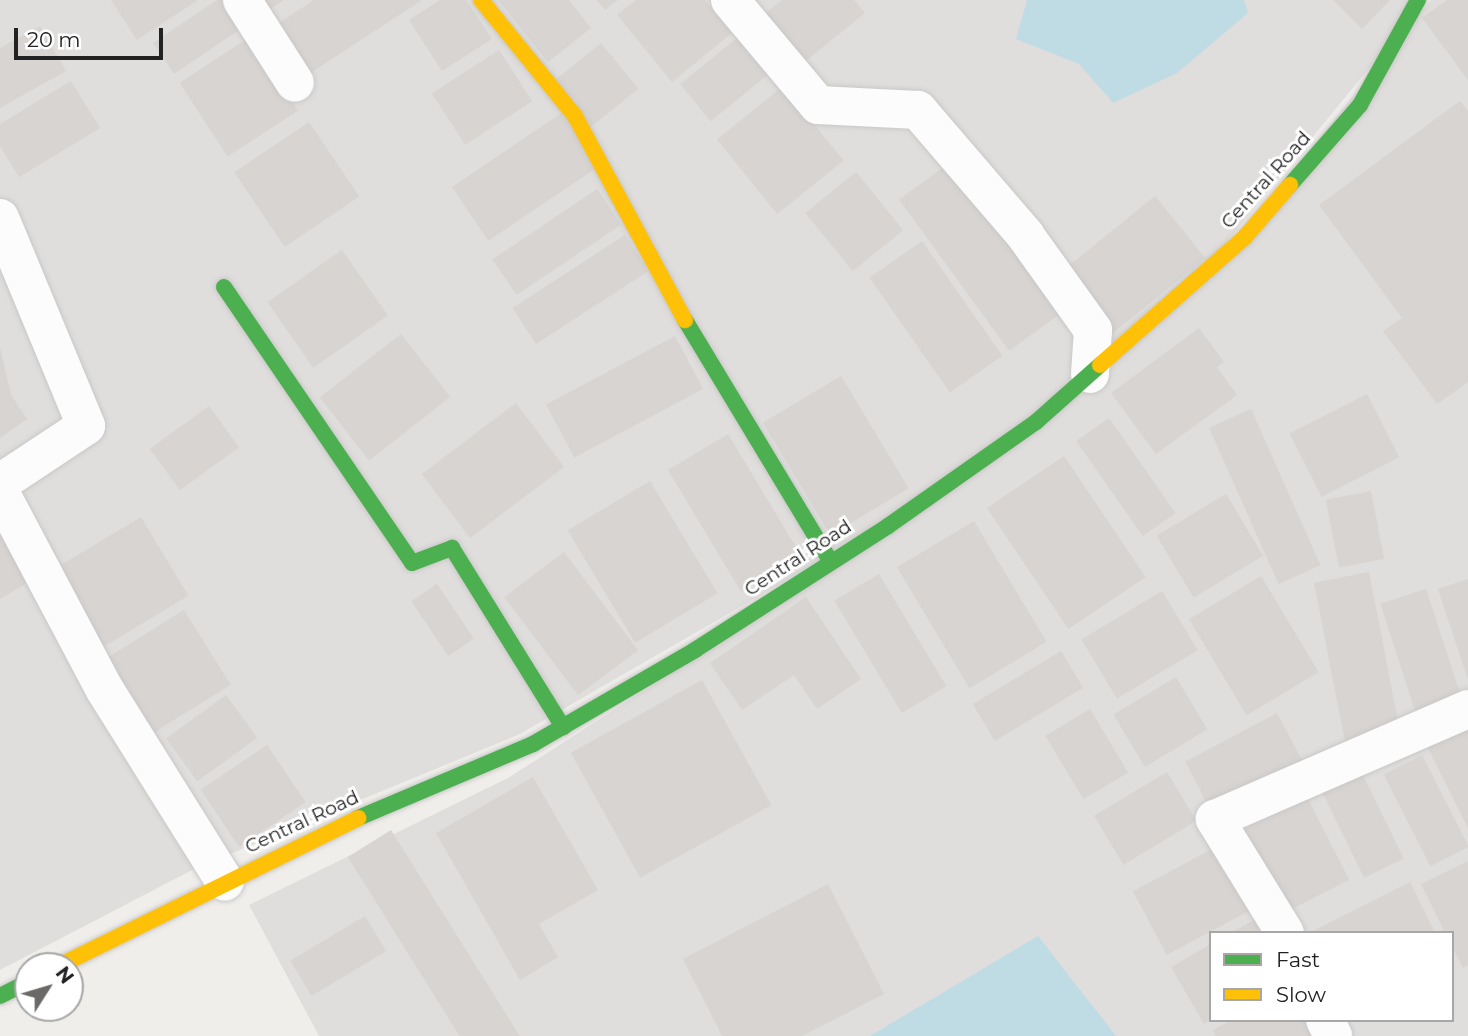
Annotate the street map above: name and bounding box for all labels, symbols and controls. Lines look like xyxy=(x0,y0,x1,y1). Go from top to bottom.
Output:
scale bar xyxy=(18,14,166,58)
text: 20 m xyxy=(27,27,81,52)
street label: Central Road xyxy=(1216,127,1316,233)
street label: Central Road xyxy=(740,515,856,601)
street label: Central Road xyxy=(241,786,363,858)
legend xyxy=(1209,931,1454,1022)
text: Fast xyxy=(1276,947,1320,972)
north arrow xyxy=(14,952,84,1022)
text: N xyxy=(51,962,78,988)
text: Slow xyxy=(1276,982,1326,1007)

